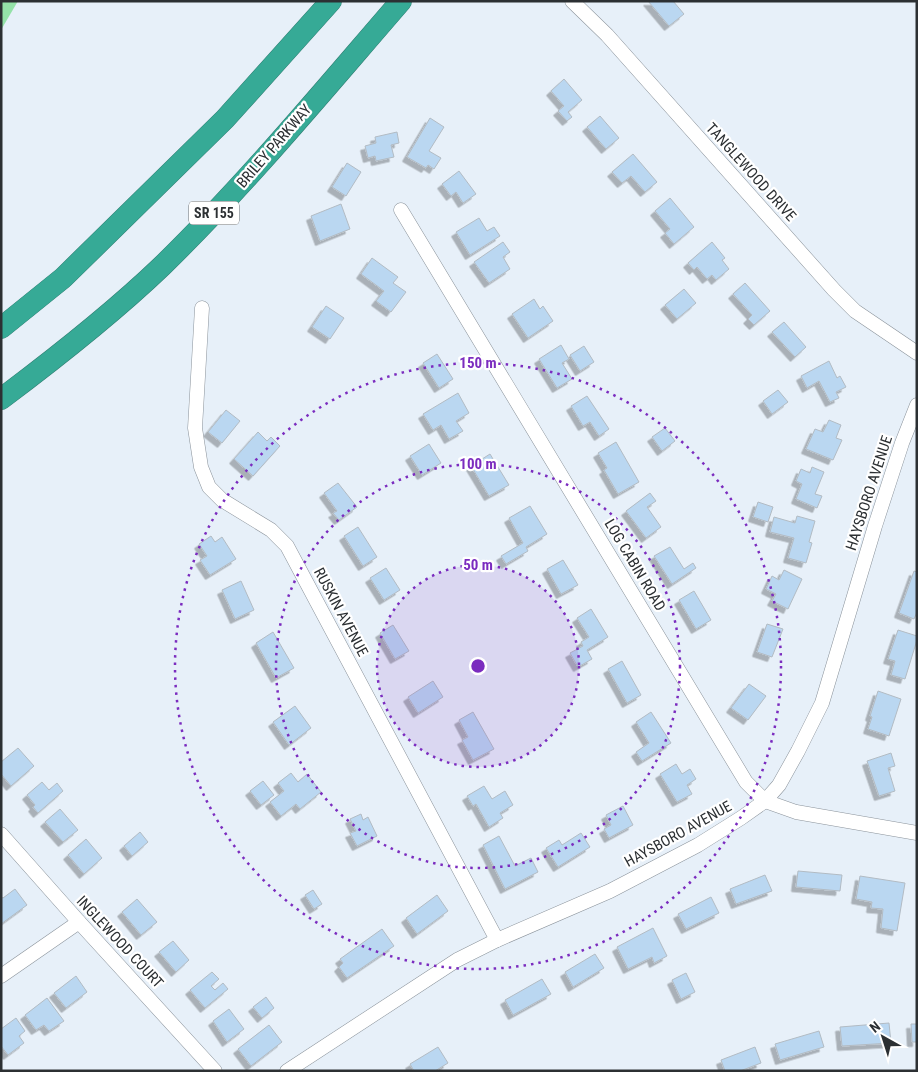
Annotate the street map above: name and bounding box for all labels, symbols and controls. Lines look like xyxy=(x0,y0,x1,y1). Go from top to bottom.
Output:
street label: BRILEY PARKWAY xyxy=(233,100,315,191)
street label: TANGLEWOOD DRIVE xyxy=(702,119,800,225)
road number: SR 155 xyxy=(189,202,239,224)
text: 150 m xyxy=(459,354,497,372)
street label: HAYSBORO AVENUE xyxy=(842,433,896,553)
text: 100 m xyxy=(459,455,497,473)
street label: LOG CABIN ROAD xyxy=(601,516,669,614)
text: 50 m xyxy=(463,556,493,574)
street label: RUSKIN AVENUE xyxy=(310,565,372,659)
centre of rings xyxy=(469,657,487,675)
street label: HAYSBORO AVENUE xyxy=(621,797,735,871)
street label: INGLEWOOD COURT xyxy=(73,892,167,992)
north arrow xyxy=(858,1012,908,1062)
text: N xyxy=(866,1018,883,1036)

